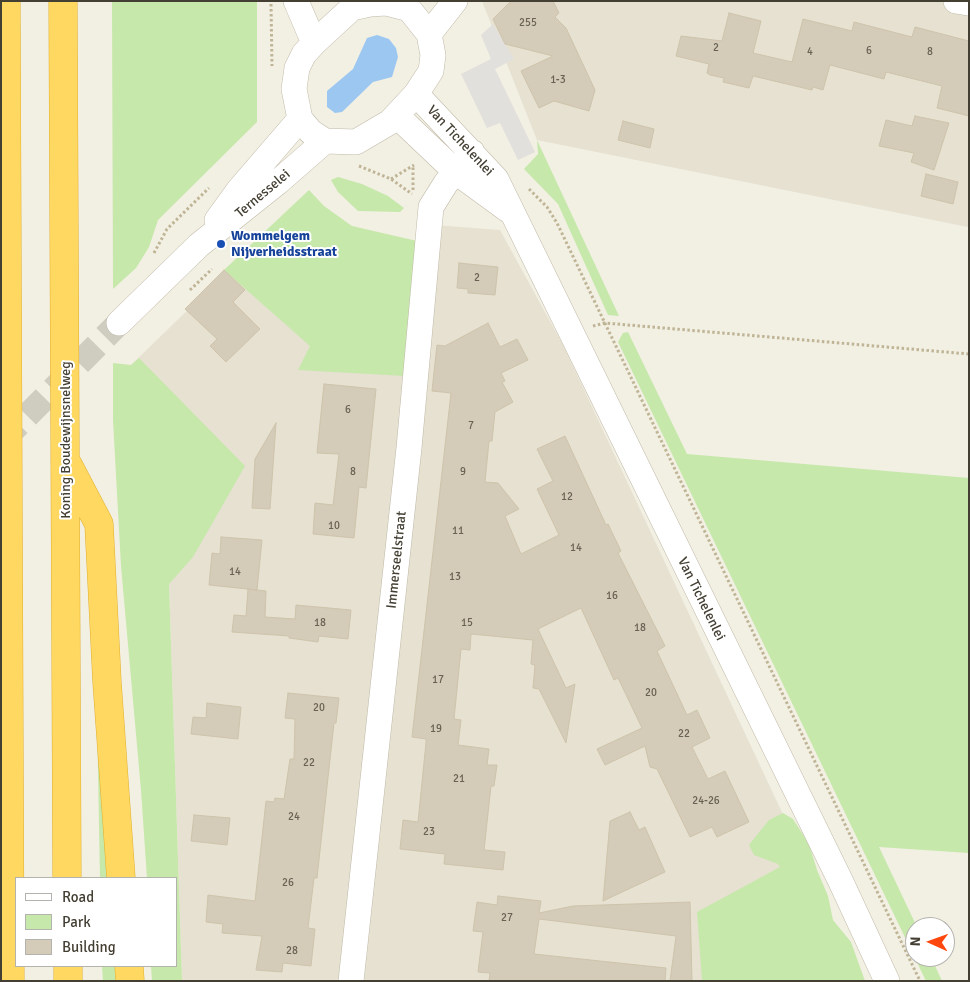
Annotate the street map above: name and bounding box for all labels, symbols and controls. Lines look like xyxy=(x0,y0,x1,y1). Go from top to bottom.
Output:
house number: 255 xyxy=(519,16,537,30)
house number: 2 xyxy=(713,41,719,55)
house number: 6 xyxy=(866,44,872,58)
house number: 4 xyxy=(807,45,813,59)
house number: 8 xyxy=(927,45,933,59)
house number: 1-3 xyxy=(550,73,566,87)
street label: Van Tichelenlei xyxy=(423,102,497,180)
street label: Ternesselei xyxy=(232,166,294,222)
place label: Wommelgem Nijverheidsstraat xyxy=(231,228,337,260)
marker: Wommelgem Nijverheidsstraat xyxy=(215,238,227,250)
house number: 2 xyxy=(474,271,480,285)
street label: Koning Boudewijnsnelweg xyxy=(58,361,74,519)
house number: 6 xyxy=(345,403,351,417)
house number: 7 xyxy=(468,419,474,433)
house number: 8 xyxy=(350,465,356,479)
house number: 9 xyxy=(460,465,466,479)
house number: 12 xyxy=(561,490,573,504)
street label: Immerseelstraat xyxy=(384,510,410,610)
house number: 10 xyxy=(328,519,340,533)
house number: 11 xyxy=(452,524,464,538)
house number: 14 xyxy=(570,541,582,555)
street label: Van Tichelenlei xyxy=(674,555,728,643)
house number: 14 xyxy=(229,565,241,579)
house number: 13 xyxy=(449,570,461,584)
house number: 16 xyxy=(606,589,618,603)
house number: 18 xyxy=(314,616,326,630)
house number: 15 xyxy=(461,616,473,630)
house number: 18 xyxy=(634,621,646,635)
house number: 17 xyxy=(432,673,444,687)
house number: 20 xyxy=(645,686,657,700)
house number: 20 xyxy=(313,701,325,715)
house number: 19 xyxy=(430,722,442,736)
house number: 22 xyxy=(678,727,690,741)
house number: 22 xyxy=(303,756,315,770)
house number: 21 xyxy=(453,772,465,786)
house number: 24-26 xyxy=(692,794,720,808)
house number: 24 xyxy=(288,810,300,824)
house number: 23 xyxy=(423,825,435,839)
house number: 26 xyxy=(282,876,294,890)
legend xyxy=(15,877,178,967)
text: Road xyxy=(62,888,94,906)
house number: 27 xyxy=(501,911,513,925)
text: Park xyxy=(62,913,91,931)
north arrow xyxy=(905,917,955,967)
text: N xyxy=(907,936,924,947)
text: Building xyxy=(62,938,116,956)
house number: 28 xyxy=(286,944,298,958)

